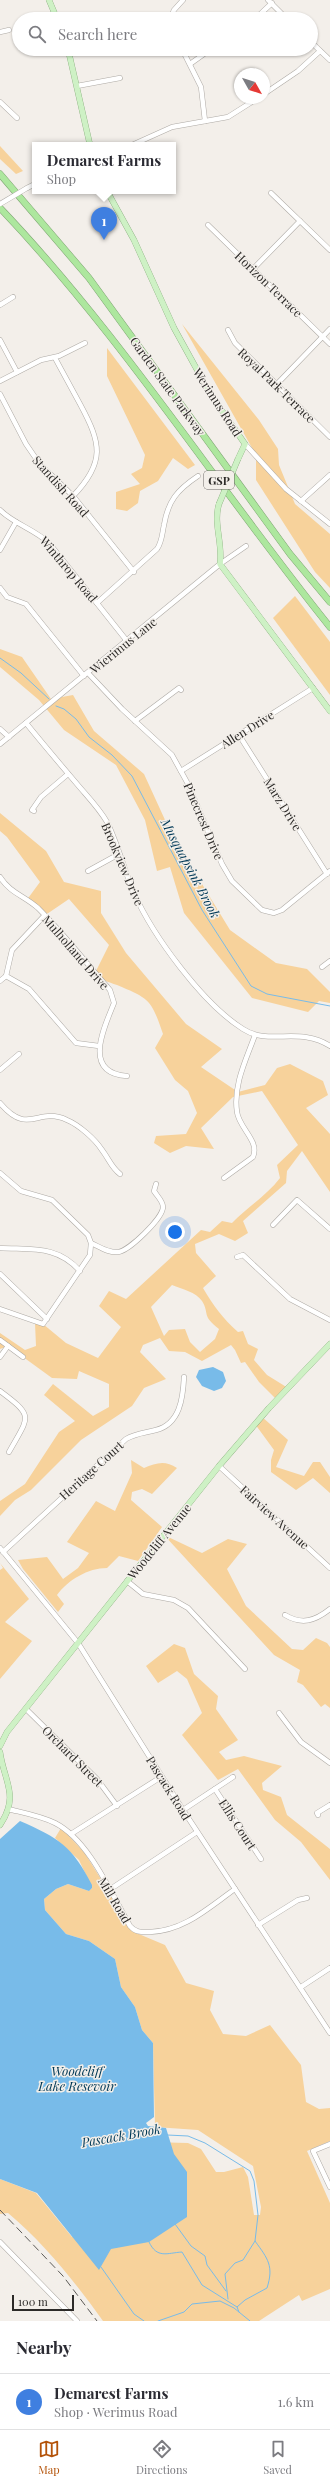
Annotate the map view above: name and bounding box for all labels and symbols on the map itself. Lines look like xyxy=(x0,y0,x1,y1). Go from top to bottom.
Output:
north arrow xyxy=(234,68,270,104)
pin: 1 xyxy=(91,207,117,240)
street label: Horizon Terrace xyxy=(232,248,306,320)
street label: Garden State Parkway xyxy=(127,333,209,439)
street label: Royal Park Terrace xyxy=(235,344,319,426)
street label: Werimus Road xyxy=(189,364,246,439)
street label: Standish Road xyxy=(29,452,93,520)
road number: GSP xyxy=(204,471,234,489)
street label: Winthrop Road xyxy=(36,532,101,605)
street label: Wierimus Lane xyxy=(86,613,160,677)
street label: Allen Drive xyxy=(217,706,277,752)
street label: Marz Drive xyxy=(260,774,306,834)
street label: Pinecrest Drive xyxy=(181,780,227,862)
water label: Musquapsink Brook xyxy=(157,814,225,921)
street label: Brookview Drive xyxy=(98,820,148,908)
street label: Mulholland Drive xyxy=(39,911,113,993)
your location xyxy=(165,1222,185,1242)
street label: Heritage Court xyxy=(56,1437,127,1503)
street label: Fairview Avenue xyxy=(237,1482,313,1552)
street label: Woodcliff Avenue xyxy=(123,1500,194,1583)
street label: Orchard Street xyxy=(39,1722,108,1791)
street label: Pascack Road xyxy=(143,1753,195,1823)
street label: Ellis Court xyxy=(216,1796,261,1853)
street label: Mill Road xyxy=(95,1874,135,1926)
water label: Woodcliff Lake Resevoir xyxy=(37,2062,116,2094)
water label: Pascack Brook xyxy=(79,2120,162,2151)
scale bar xyxy=(12,2293,74,2312)

